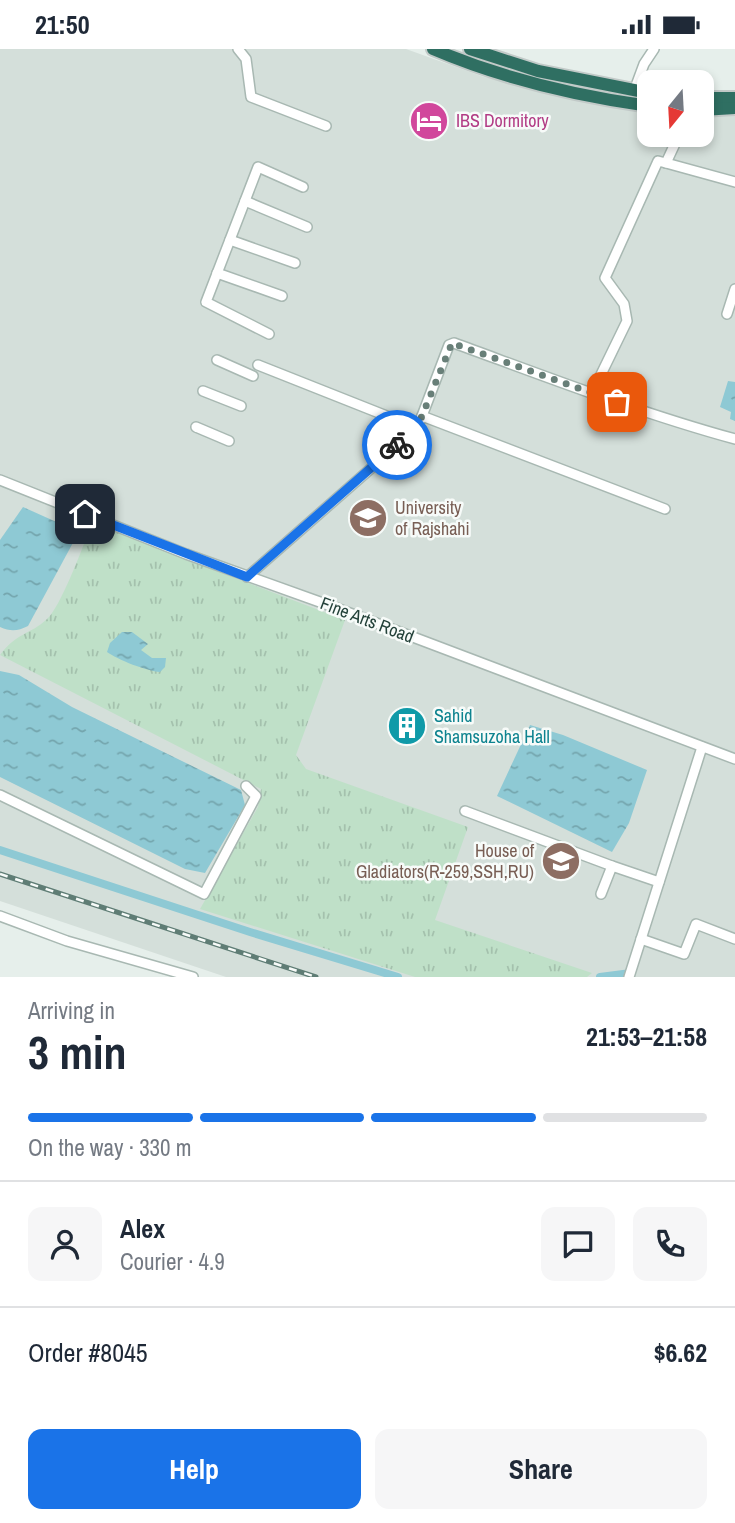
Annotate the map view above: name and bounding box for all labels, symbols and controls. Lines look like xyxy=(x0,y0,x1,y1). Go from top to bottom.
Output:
text: 21:50 xyxy=(35,7,90,42)
north arrow xyxy=(637,70,714,147)
map controls xyxy=(637,70,714,147)
hotel icon: IBS Dormitory xyxy=(408,100,450,142)
place label: IBS Dormitory xyxy=(456,108,549,133)
pin xyxy=(587,372,647,432)
icon: bag xyxy=(598,383,636,421)
courier xyxy=(362,410,432,480)
icon: bike xyxy=(378,426,416,464)
pin xyxy=(55,484,115,544)
icon: home xyxy=(66,495,104,533)
place label: University of Rajshahi xyxy=(395,495,470,541)
school or university icon: University of Rajshahi xyxy=(347,497,389,539)
street label: Fine Arts Road xyxy=(317,590,418,649)
place label: Sahid Shamsuzoha Hall xyxy=(434,703,550,749)
building icon: Sahid Shamsuzoha Hall xyxy=(386,705,428,747)
place label: House of Gladiators(R-259,SSH,RU) xyxy=(356,838,535,884)
school or university icon: House of Gladiators(R-259,SSH,RU) xyxy=(540,840,582,882)
text: Arriving in xyxy=(28,995,115,1026)
text: 21:53–21:58 xyxy=(586,1019,707,1054)
text: 3 min xyxy=(28,1021,127,1083)
text: On the way · 330 m xyxy=(28,1132,192,1163)
button: person xyxy=(28,1207,102,1281)
button: chat xyxy=(541,1207,615,1281)
button: phone xyxy=(633,1207,707,1281)
text: Alex xyxy=(120,1211,165,1246)
text: Courier · 4.9 xyxy=(120,1246,225,1277)
text: Order #8045 xyxy=(28,1335,148,1370)
text: $6.62 xyxy=(654,1335,707,1370)
button: Help xyxy=(28,1429,361,1509)
button: Share xyxy=(375,1429,707,1509)

